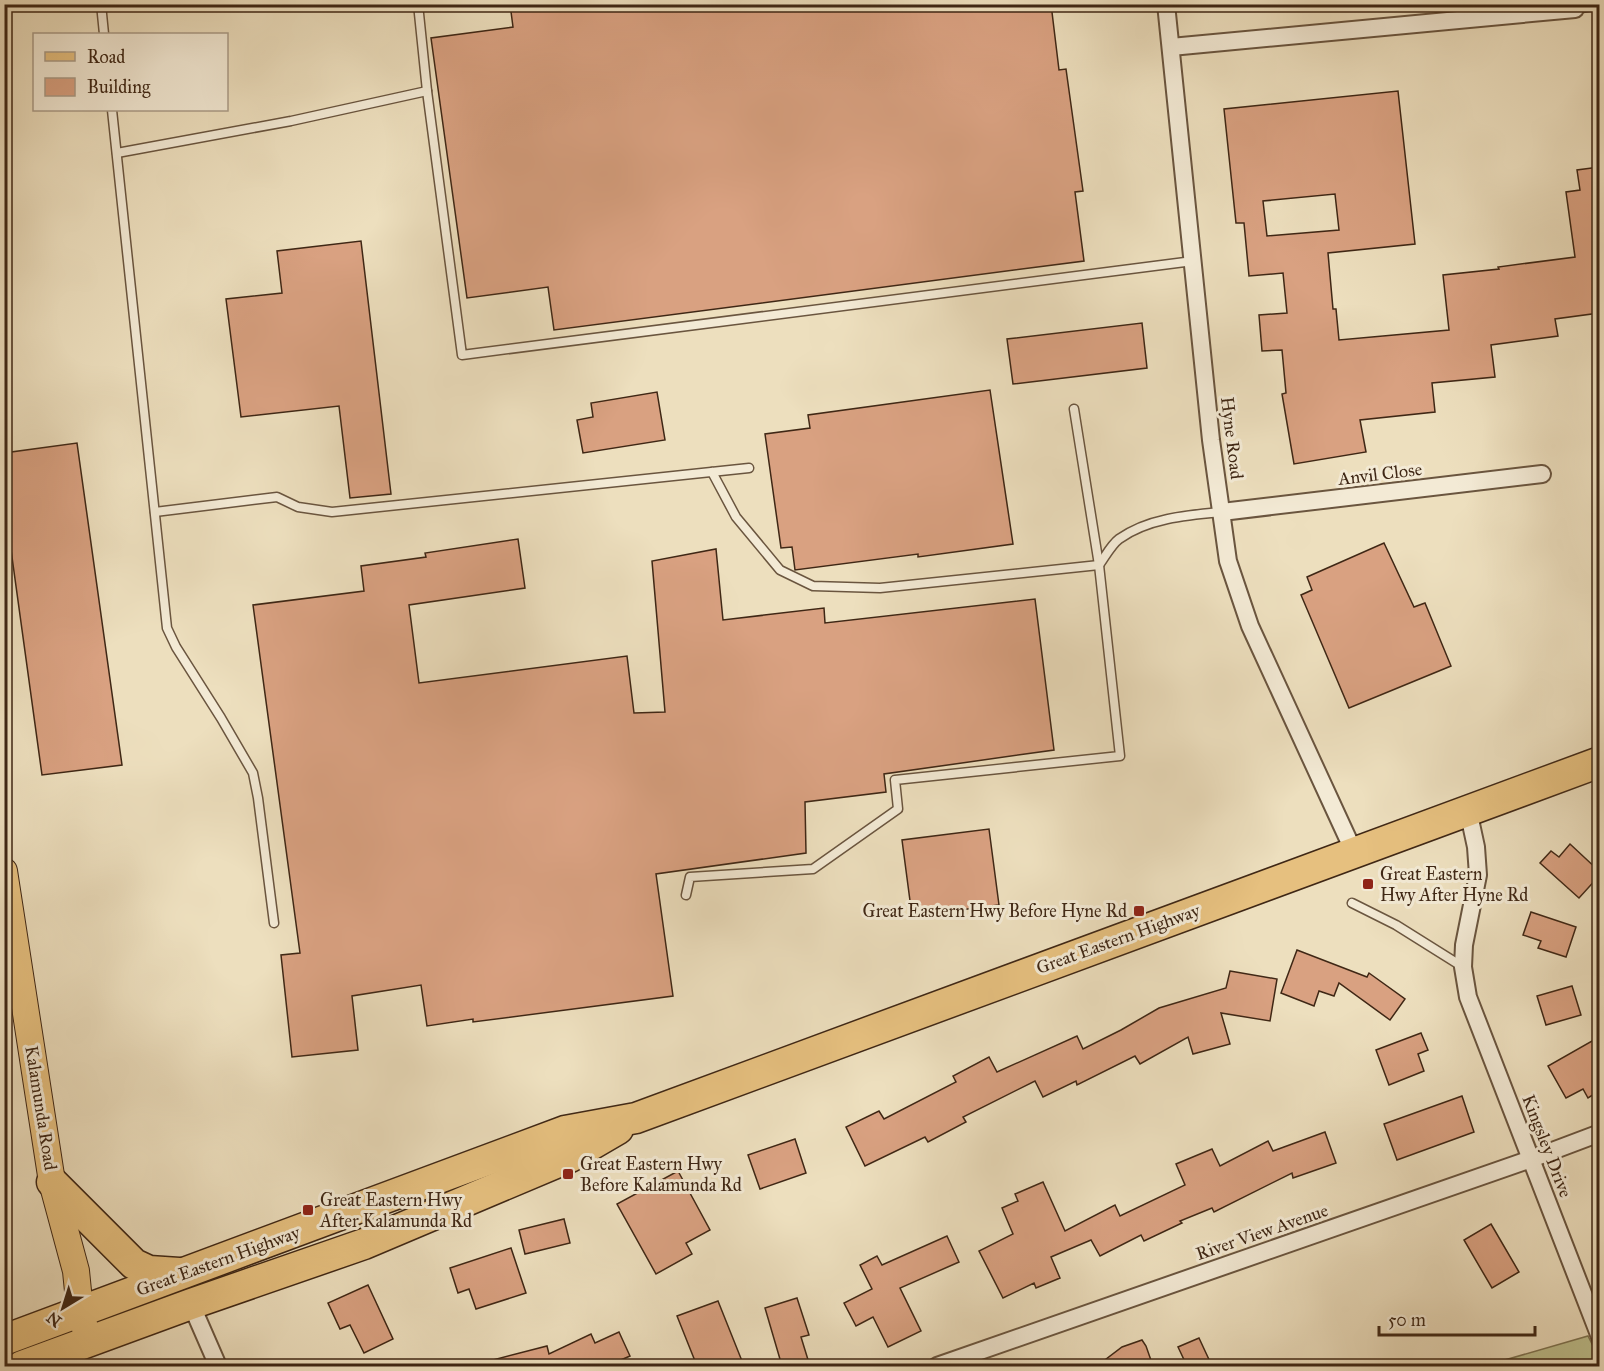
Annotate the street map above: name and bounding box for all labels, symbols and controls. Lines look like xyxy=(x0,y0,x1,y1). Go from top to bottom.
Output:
legend xyxy=(33,33,228,111)
text: Road xyxy=(87,46,125,68)
text: Building xyxy=(87,76,151,99)
street label: Hyne Road xyxy=(1216,395,1248,481)
street label: Anvil Close xyxy=(1336,458,1423,490)
place label: Great Eastern Hwy After Hyne Rd xyxy=(1380,863,1528,906)
marker: Great Eastern Hwy After Hyne Rd xyxy=(1361,877,1375,891)
street label: Great Eastern Highway xyxy=(1033,899,1204,980)
place label: Great Eastern Hwy Before Hyne Rd xyxy=(862,900,1127,922)
marker: Great Eastern Hwy Before Hyne Rd xyxy=(1132,904,1146,918)
street label: Kalamunda Road xyxy=(20,1044,62,1172)
street label: Kingsley Drive xyxy=(1516,1091,1577,1201)
place label: Great Eastern Hwy Before Kalamunda Rd xyxy=(580,1153,742,1196)
marker: Great Eastern Hwy Before Kalamunda Rd xyxy=(561,1167,575,1181)
place label: Great Eastern Hwy After Kalamunda Rd xyxy=(319,1189,472,1232)
street label: River View Avenue xyxy=(1193,1199,1331,1265)
marker: Great Eastern Hwy After Kalamunda Rd xyxy=(301,1203,315,1217)
street label: Great Eastern Highway xyxy=(133,1221,304,1302)
north arrow xyxy=(33,1278,93,1338)
scale bar xyxy=(1379,1299,1535,1337)
text: N xyxy=(43,1308,65,1331)
text: 50 m xyxy=(1388,1309,1426,1331)

